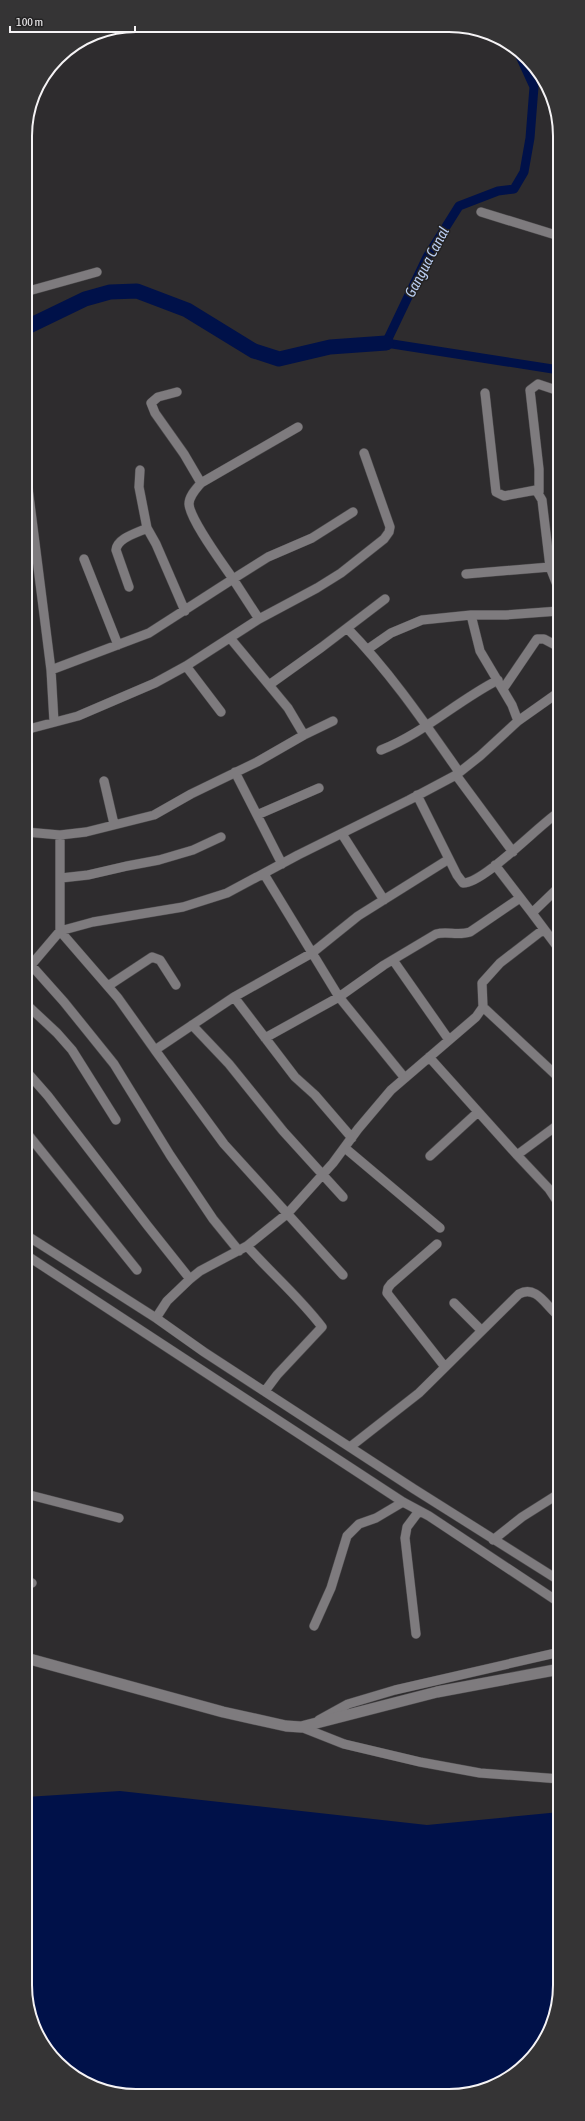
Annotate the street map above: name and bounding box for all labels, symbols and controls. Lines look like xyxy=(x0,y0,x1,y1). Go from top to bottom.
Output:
scale bar xyxy=(10,8,135,34)
text: 100 m xyxy=(16,15,43,29)
water label: Gangua Canal xyxy=(401,224,452,300)

